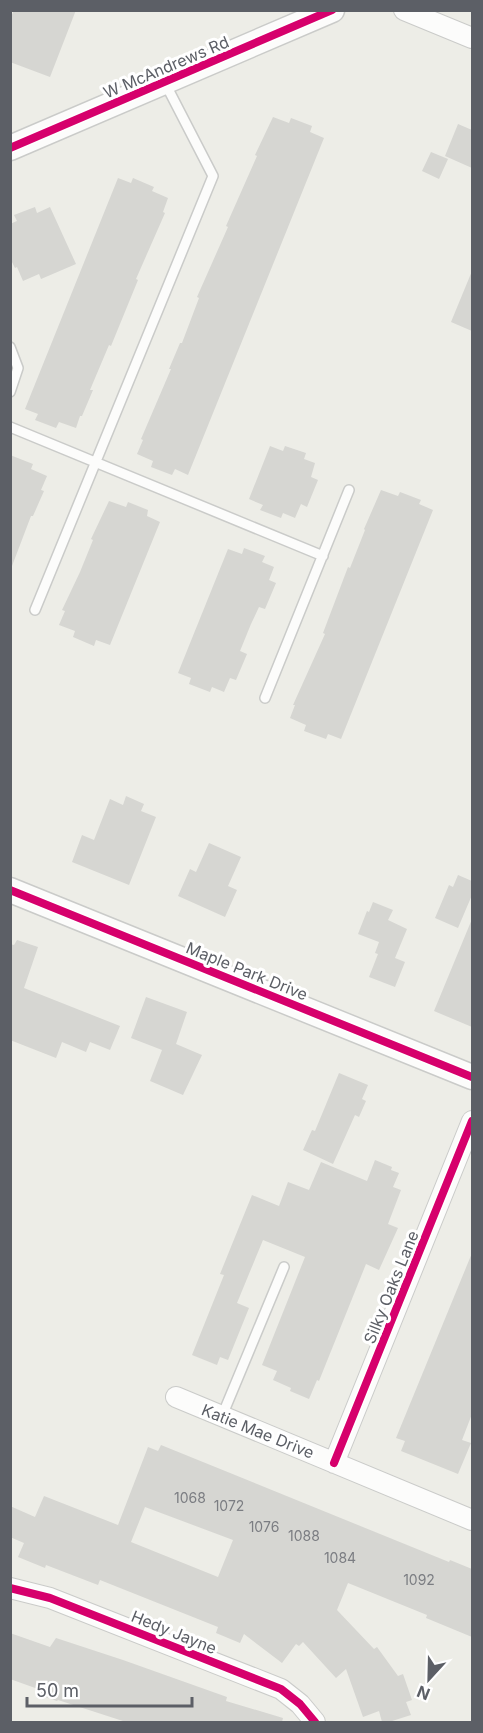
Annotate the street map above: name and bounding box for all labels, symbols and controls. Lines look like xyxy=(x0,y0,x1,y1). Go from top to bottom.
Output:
street label: W McAndrews Rd xyxy=(100,32,232,102)
street label: Maple Park Drive xyxy=(183,937,311,1005)
street label: Silky Oaks Lane xyxy=(359,1228,423,1346)
street label: Katie Mae Drive xyxy=(199,1399,317,1463)
house number: 1068 xyxy=(174,1489,206,1506)
house number: 1072 xyxy=(214,1497,244,1514)
house number: 1076 xyxy=(249,1518,279,1535)
house number: 1088 xyxy=(288,1527,320,1544)
house number: 1084 xyxy=(324,1549,356,1566)
house number: 1092 xyxy=(403,1571,435,1588)
street label: Hedy Jayne xyxy=(128,1606,220,1658)
north arrow xyxy=(399,1649,459,1709)
scale bar xyxy=(27,1670,192,1708)
text: 50 m xyxy=(36,1680,79,1701)
text: N xyxy=(414,1681,433,1704)

